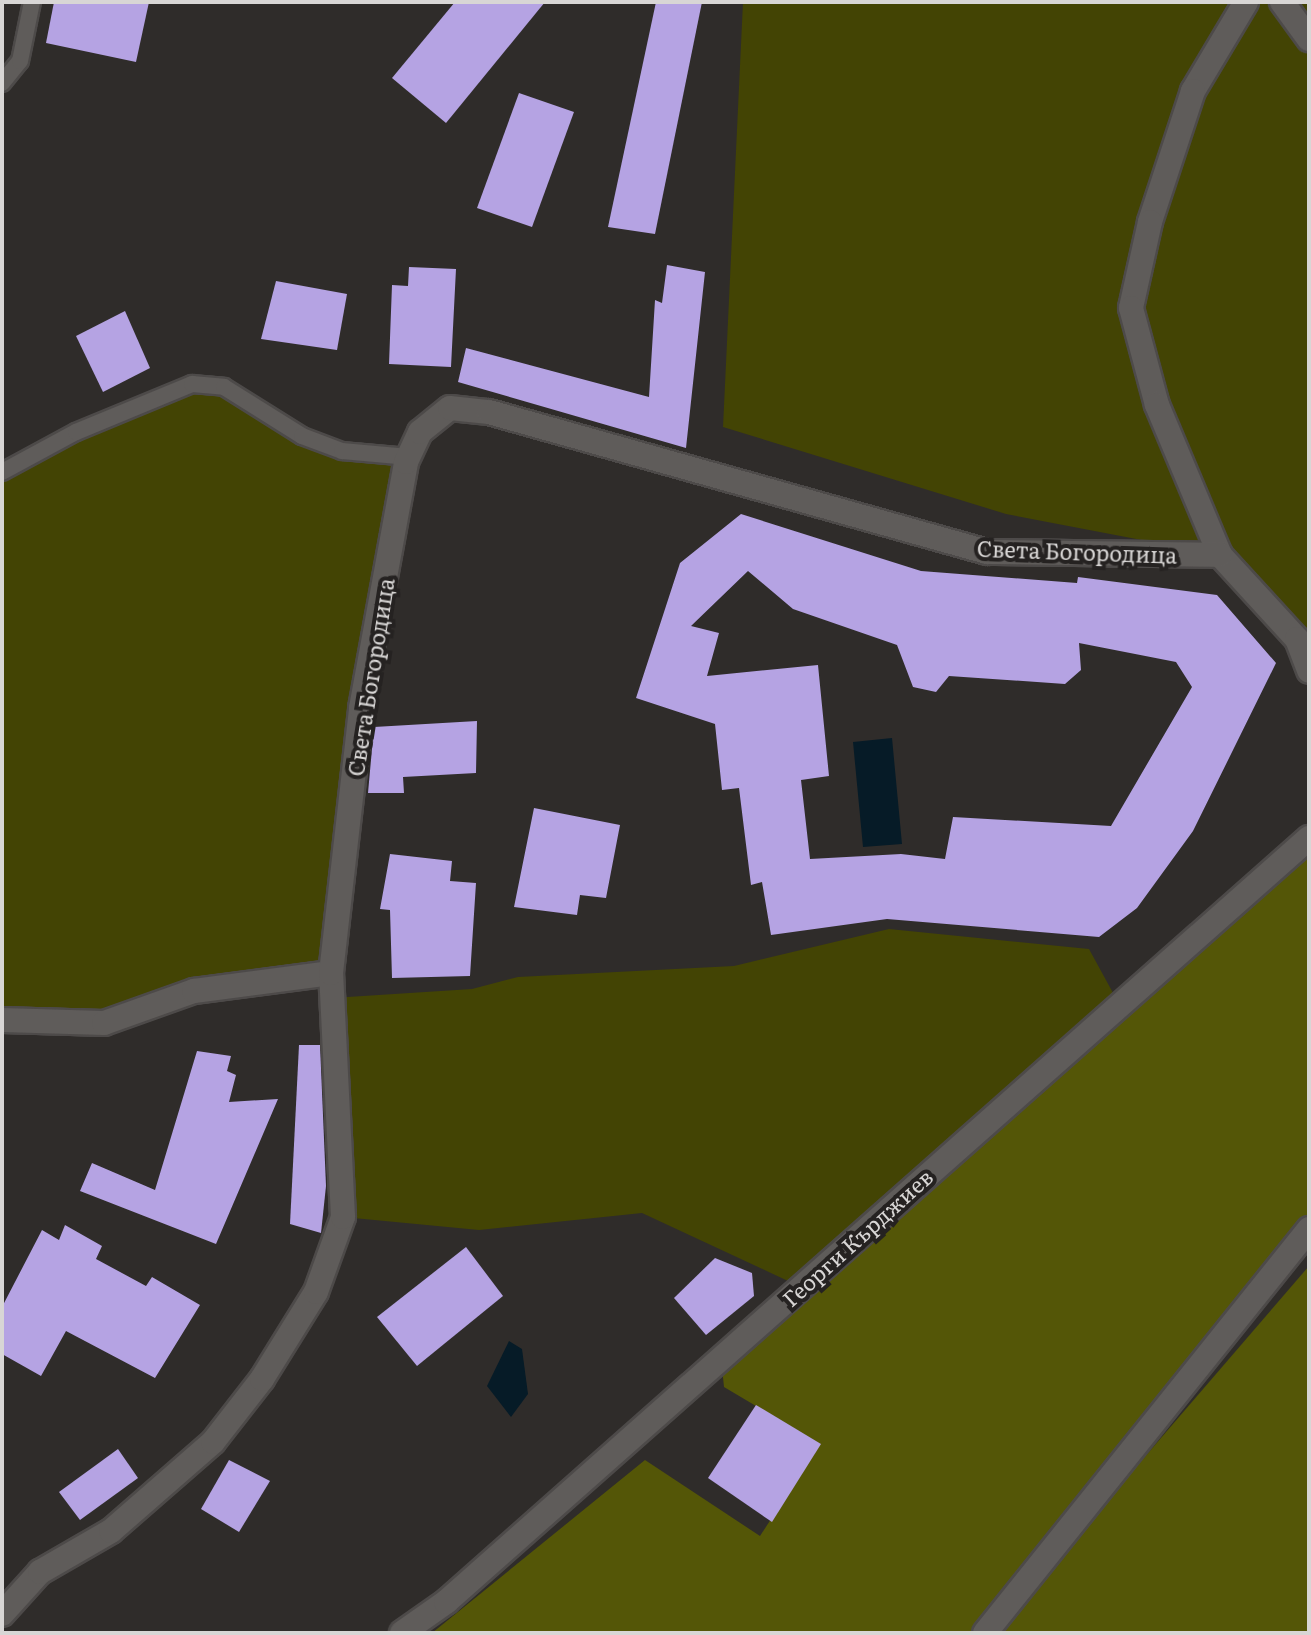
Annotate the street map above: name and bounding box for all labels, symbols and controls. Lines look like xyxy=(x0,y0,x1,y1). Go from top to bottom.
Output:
street label: Света Богородица xyxy=(976,534,1178,568)
street label: Света Богородица xyxy=(341,576,399,778)
street label: Георги Кърджиев xyxy=(776,1163,938,1311)

